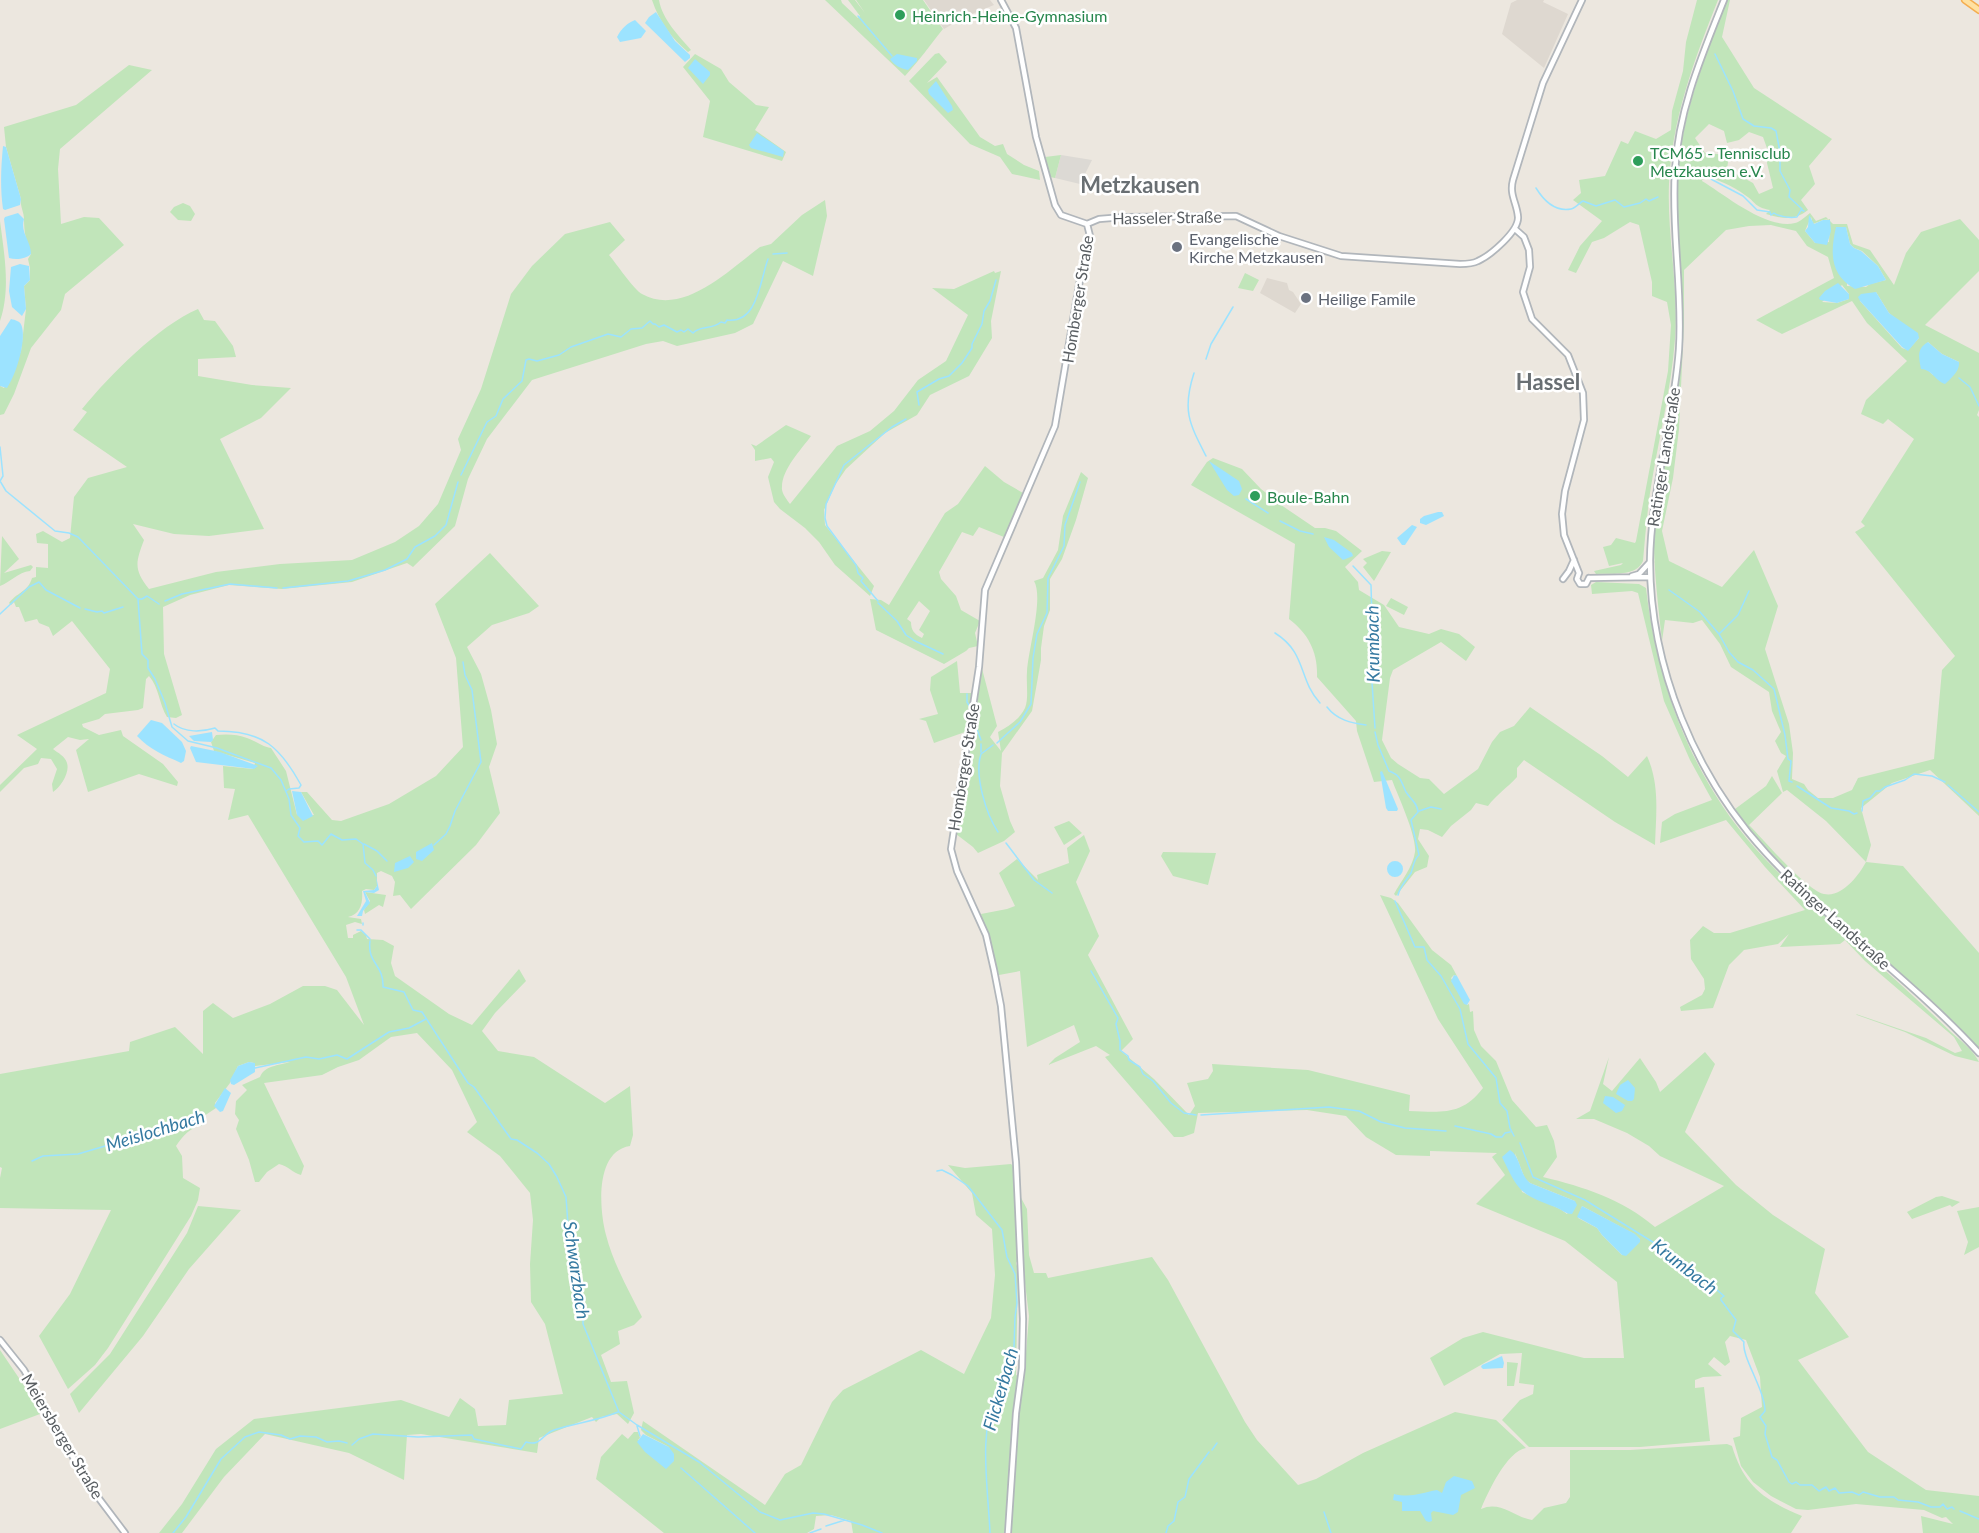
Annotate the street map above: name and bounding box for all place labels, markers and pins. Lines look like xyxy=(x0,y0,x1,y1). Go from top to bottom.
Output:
place label: Heinrich-Heine-Gymnasium xyxy=(912,6,1107,25)
marker: Heinrich-Heine-Gymnasium xyxy=(893,8,907,22)
place label: TCM65 - Tennisclub Metzkausen e.V. xyxy=(1650,143,1791,180)
marker: TCM65 - Tennisclub Metzkausen e.V. xyxy=(1631,154,1645,168)
place label: Evangelische Kirche Metzkausen xyxy=(1189,229,1323,266)
marker: Evangelische Kirche Metzkausen xyxy=(1170,240,1184,254)
place label: Heilige Famile xyxy=(1318,289,1416,308)
marker: Heilige Famile xyxy=(1299,291,1313,305)
place label: Boule-Bahn xyxy=(1267,487,1349,506)
marker: Boule-Bahn xyxy=(1248,489,1262,503)

